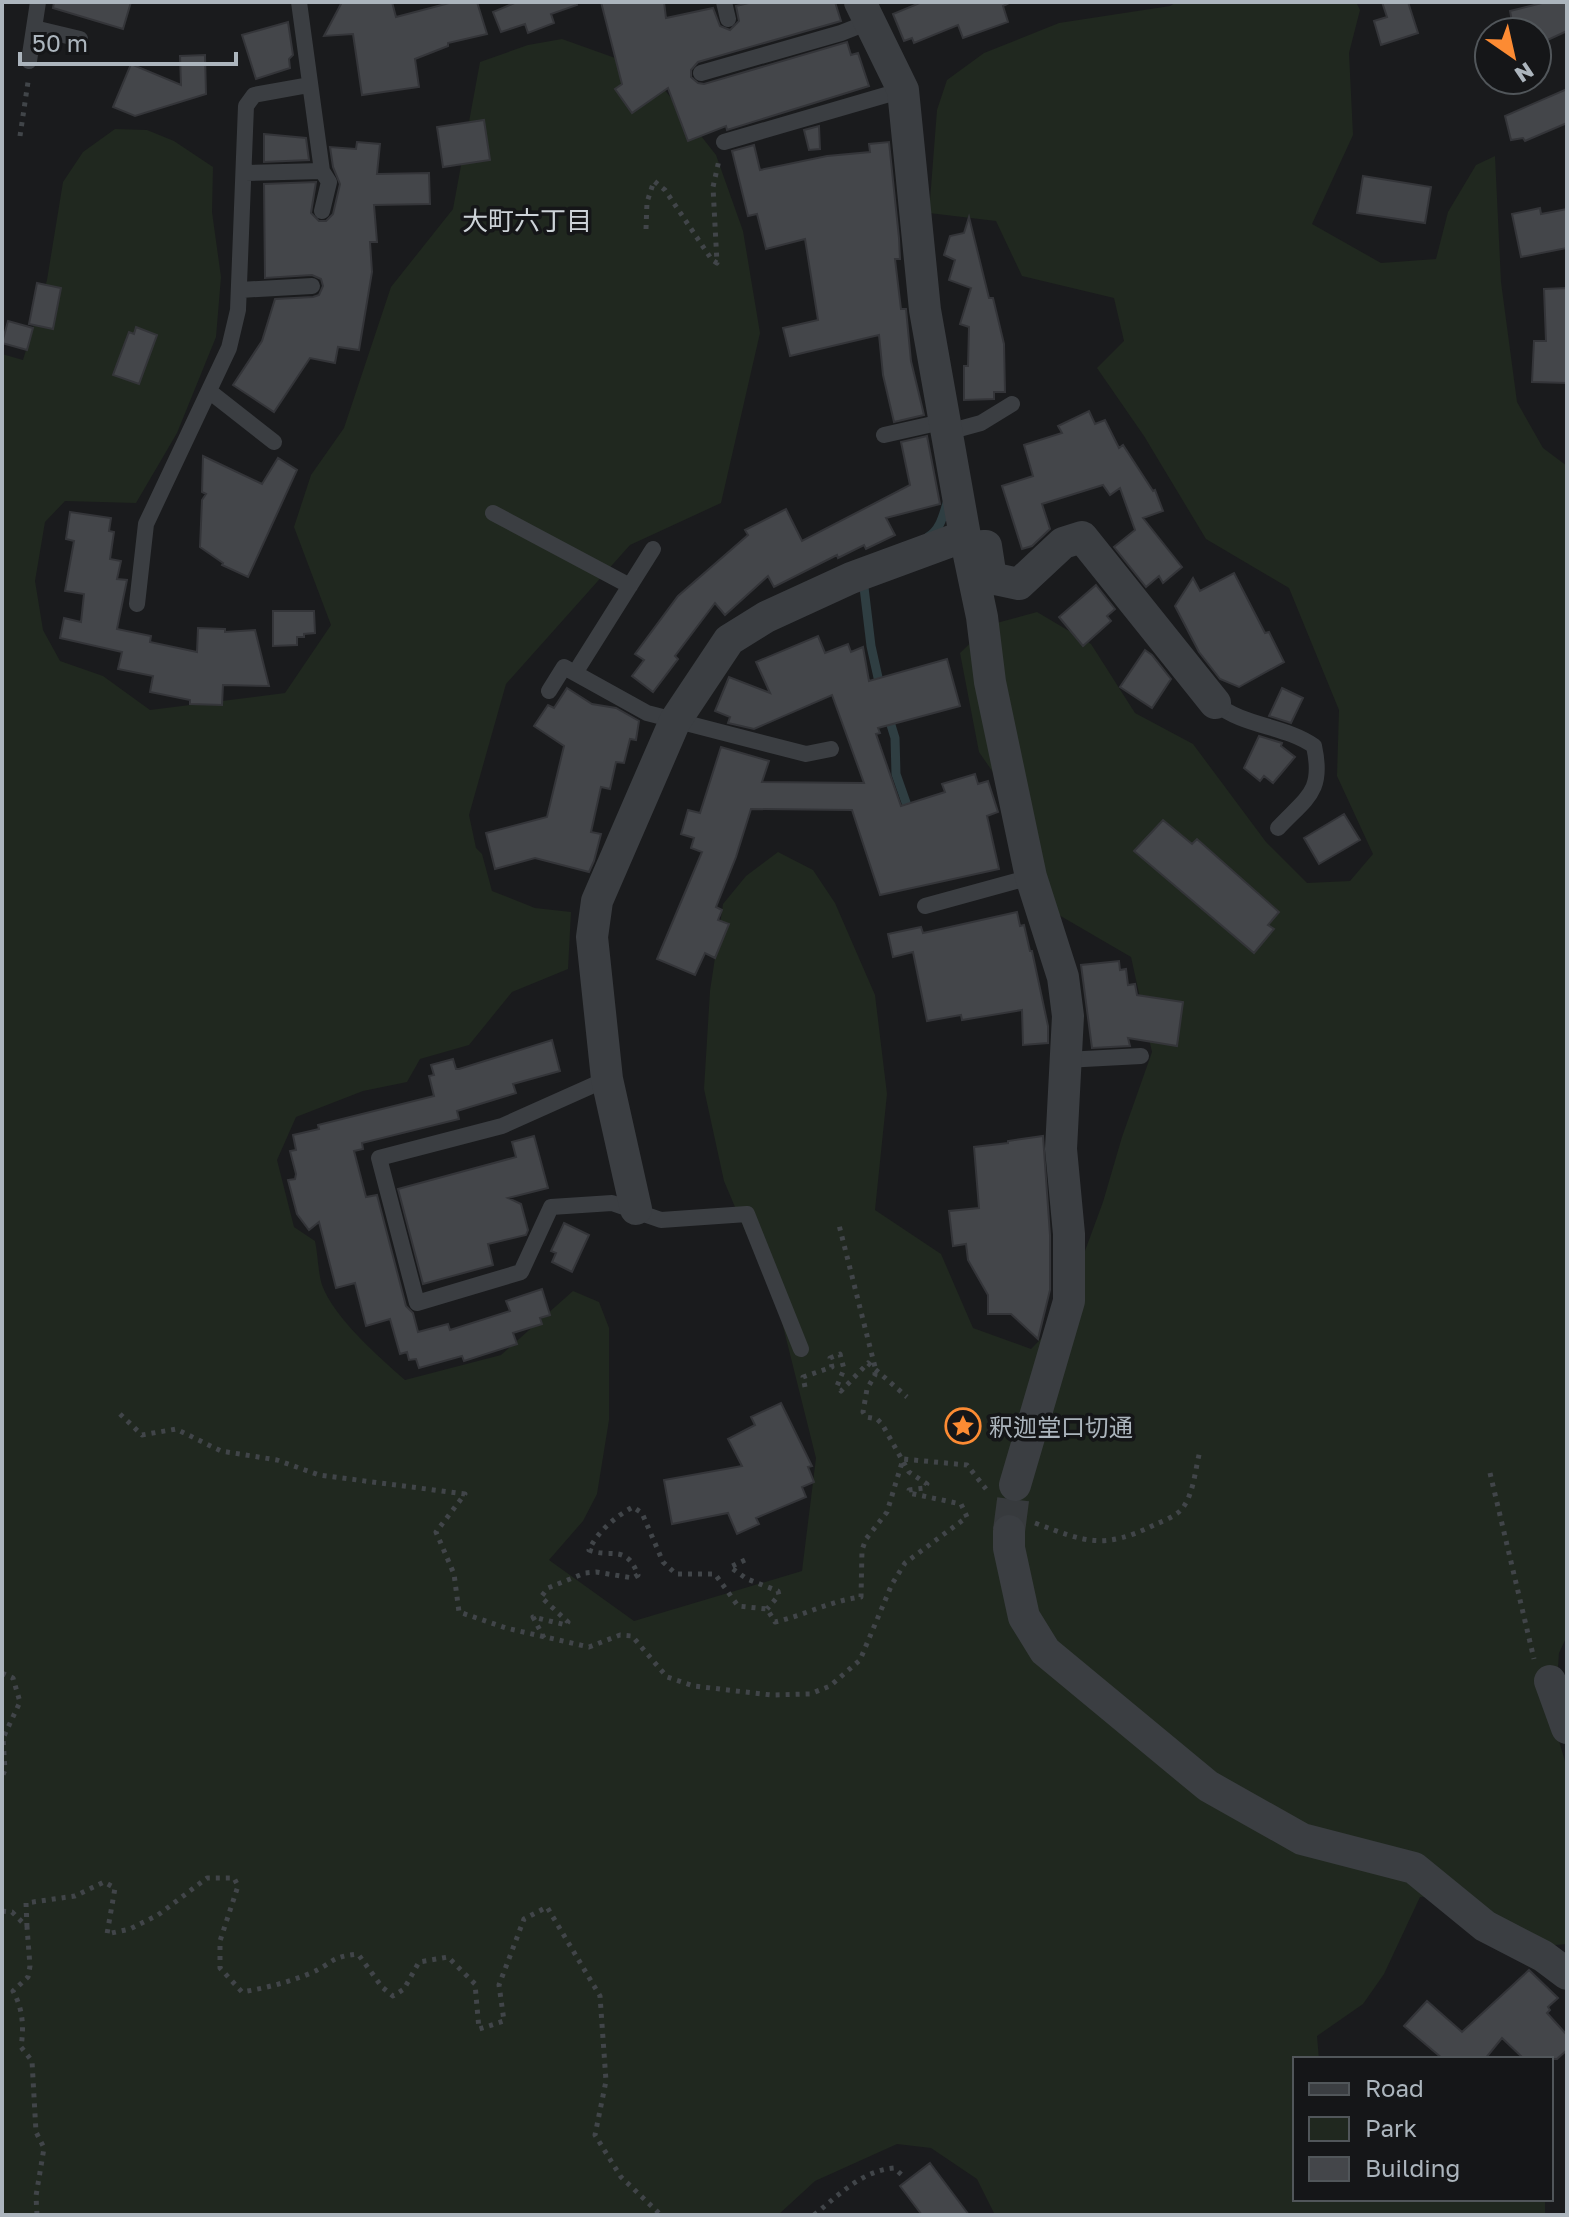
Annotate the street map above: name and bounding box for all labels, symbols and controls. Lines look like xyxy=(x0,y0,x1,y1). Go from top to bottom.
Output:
scale bar xyxy=(20,16,236,66)
north arrow xyxy=(1473,16,1553,96)
text: 50 m xyxy=(32,28,88,57)
text: N xyxy=(1510,57,1539,89)
district label: 大町六丁目 xyxy=(462,205,592,236)
place icon: 釈迦堂口切通 xyxy=(944,1407,982,1445)
place label: 釈迦堂口切通 xyxy=(989,1412,1133,1441)
legend xyxy=(1293,2057,1553,2201)
text: Road xyxy=(1365,2073,1424,2102)
text: Park xyxy=(1365,2113,1417,2142)
text: Building xyxy=(1365,2153,1460,2182)

